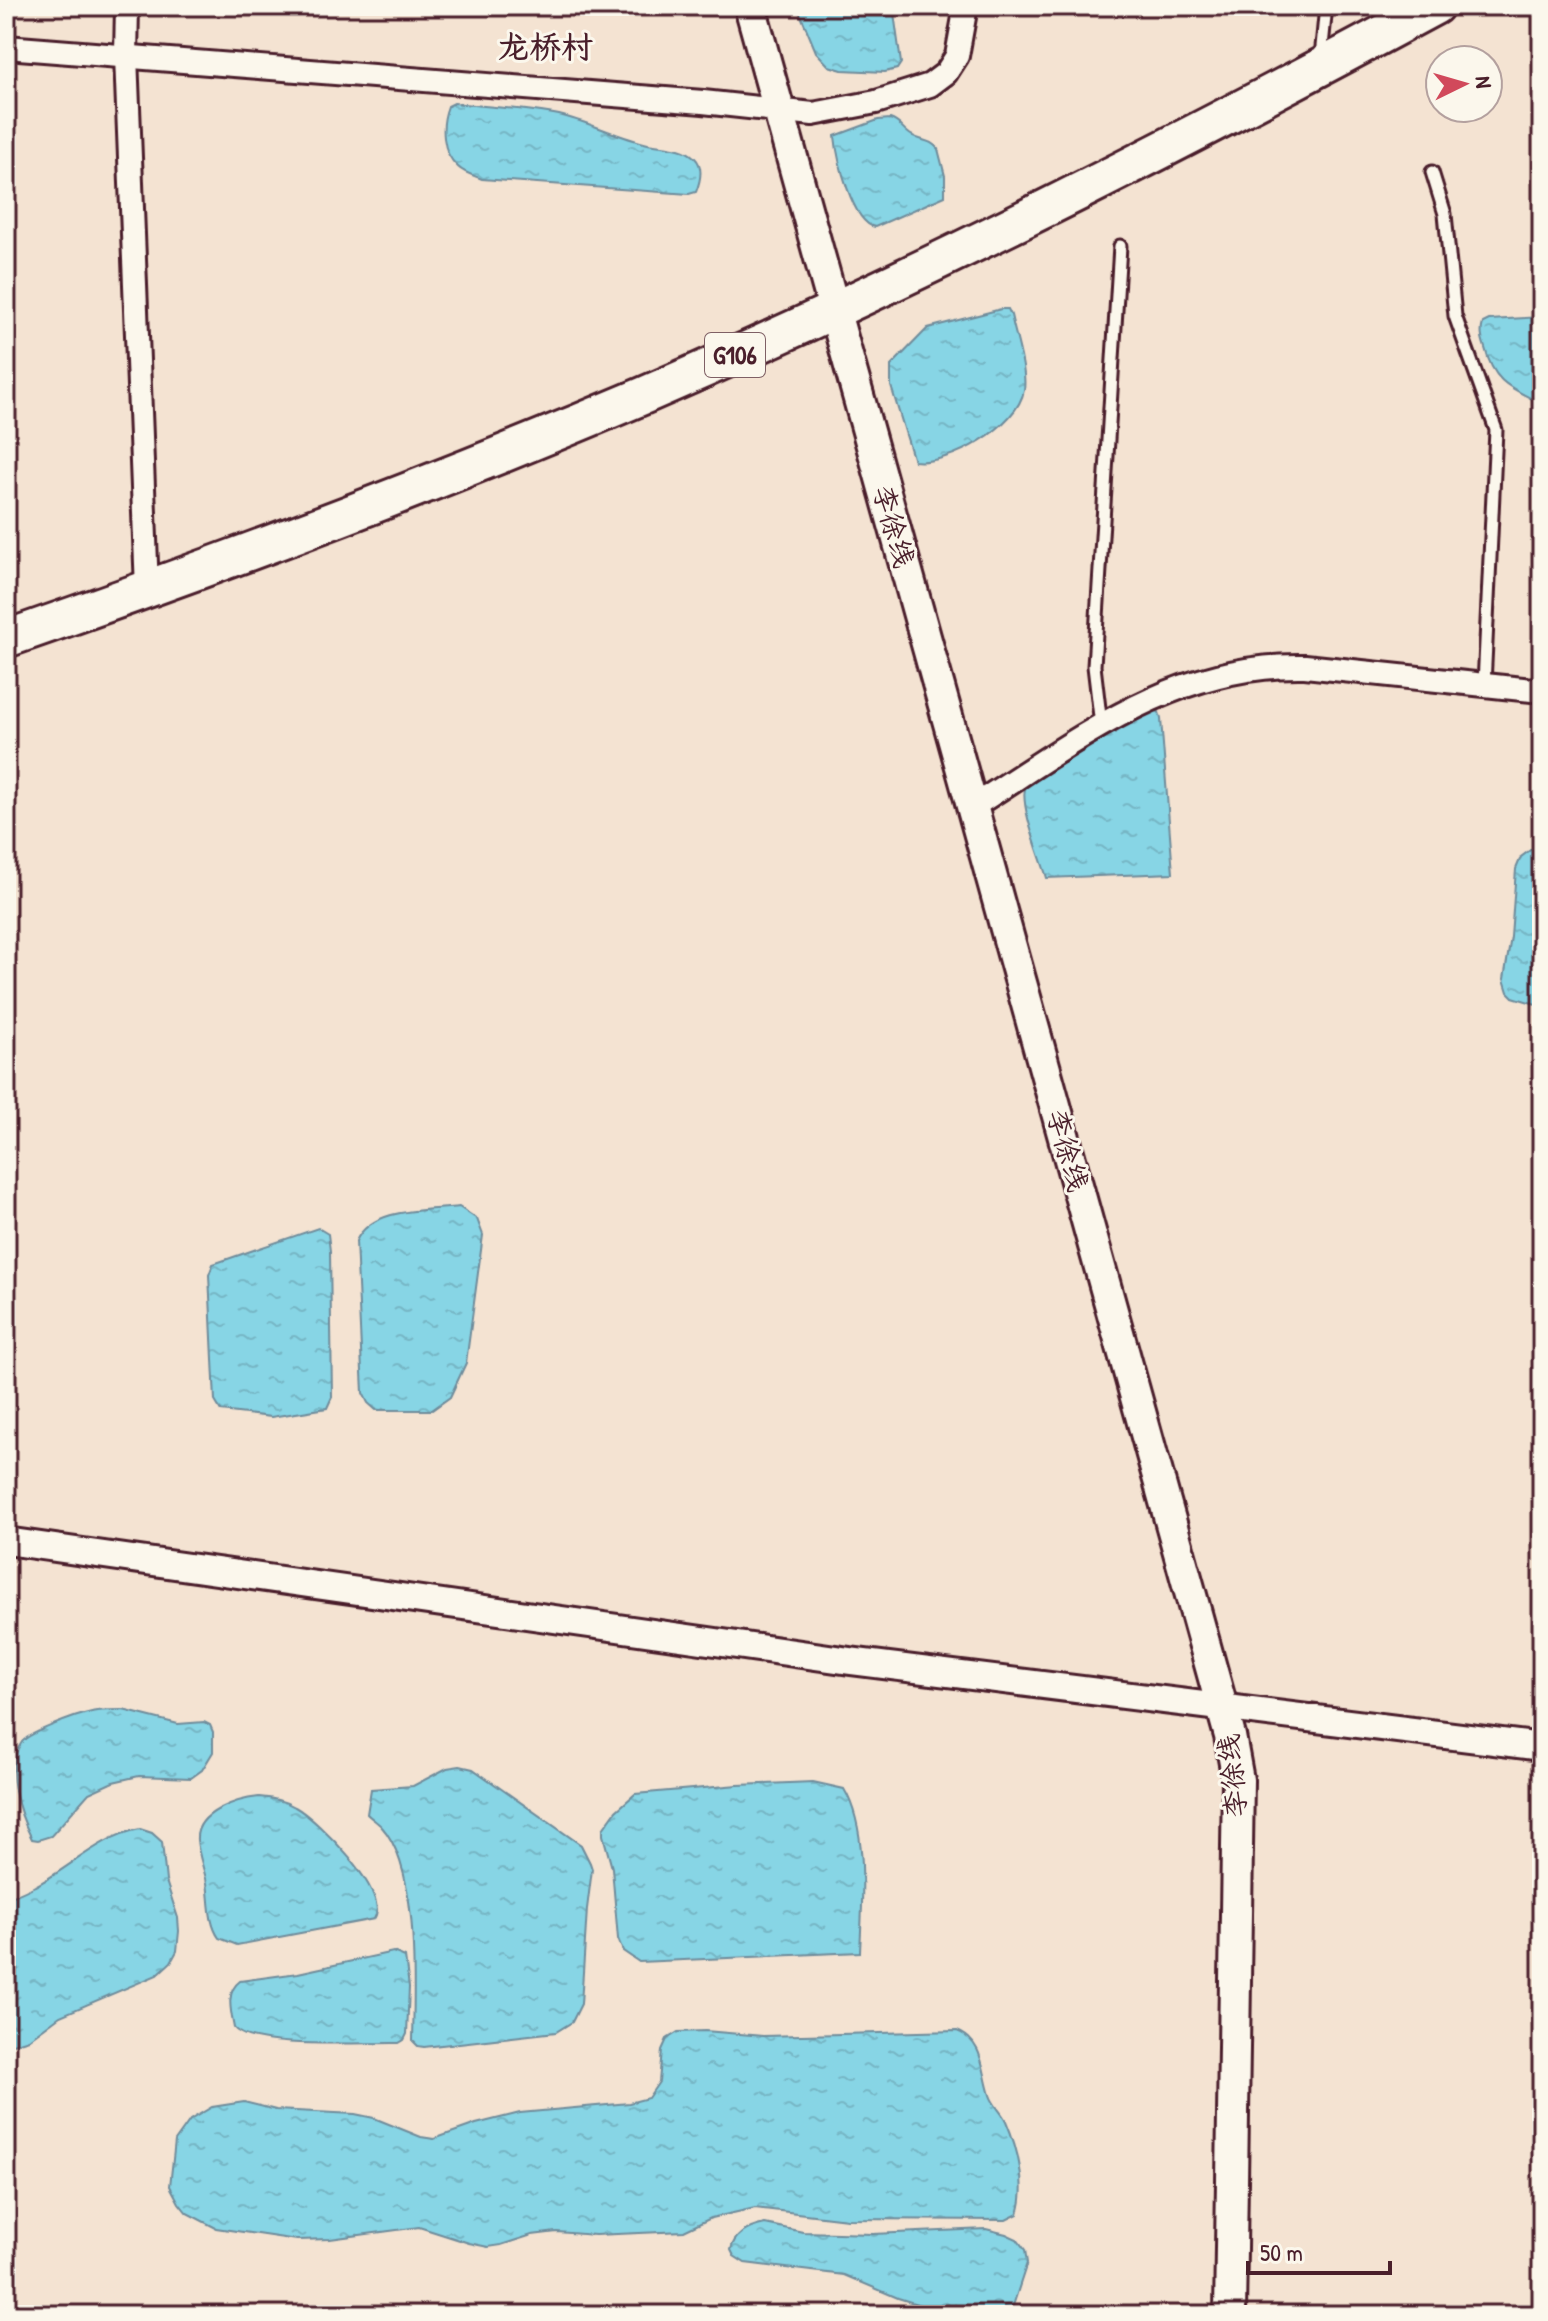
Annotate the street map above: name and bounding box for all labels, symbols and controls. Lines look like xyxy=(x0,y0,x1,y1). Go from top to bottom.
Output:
district label: 龙桥村 xyxy=(497,25,593,68)
north arrow xyxy=(1424,44,1504,124)
text: N xyxy=(1468,75,1499,90)
road number: G106 xyxy=(705,333,765,377)
street label: 李徐线 xyxy=(864,480,924,572)
street label: 李徐线 xyxy=(1038,1104,1098,1196)
street label: 李徐线 xyxy=(1209,1732,1255,1820)
scale bar xyxy=(1248,2225,1390,2275)
text: 50 m xyxy=(1260,2236,1303,2268)

